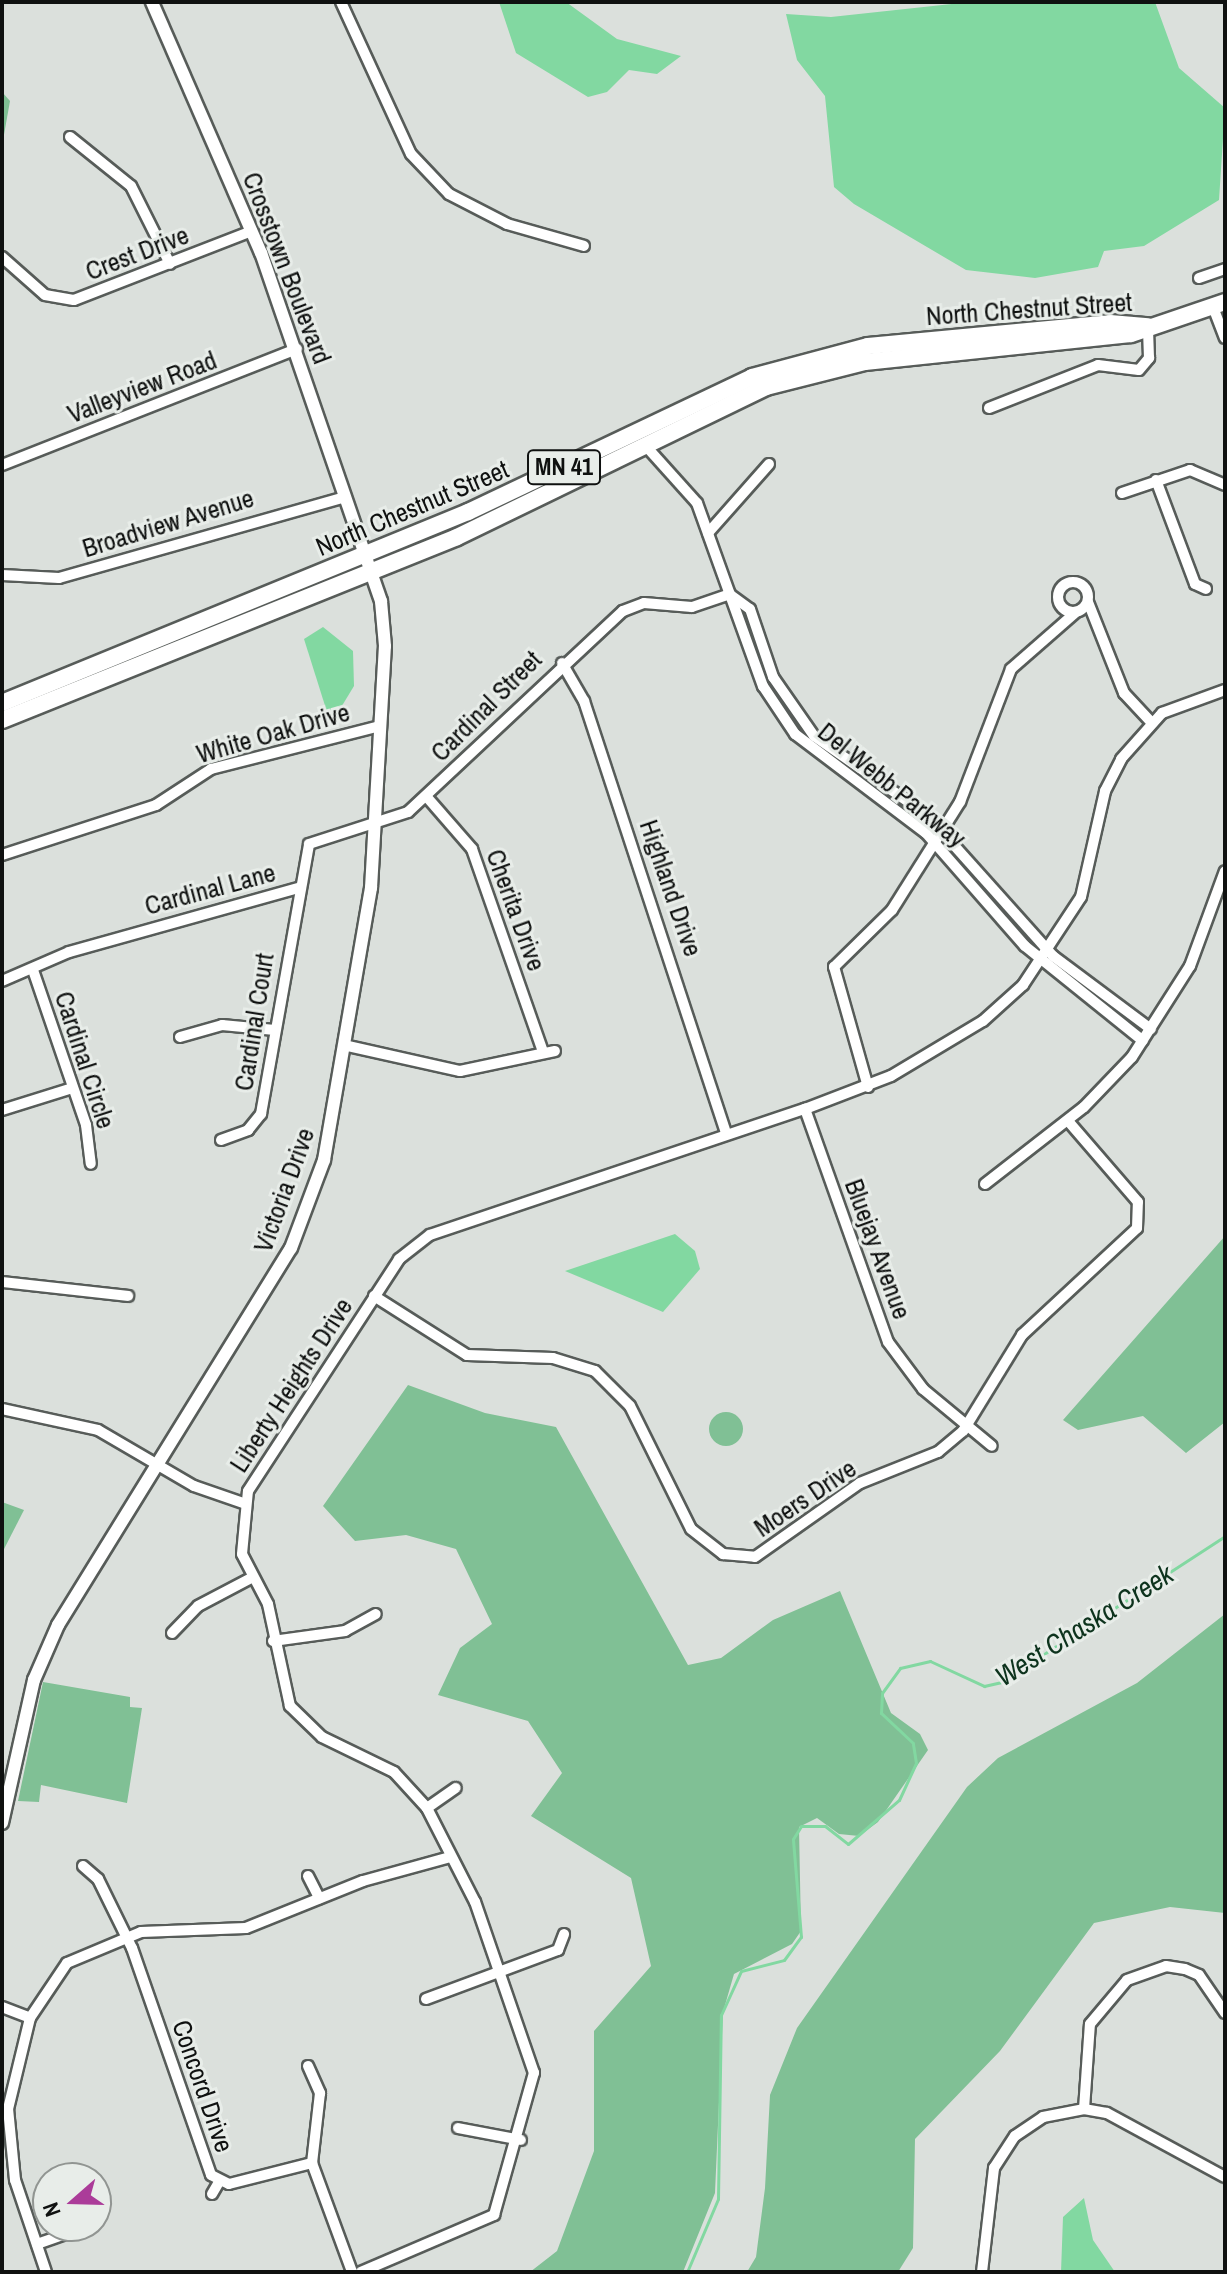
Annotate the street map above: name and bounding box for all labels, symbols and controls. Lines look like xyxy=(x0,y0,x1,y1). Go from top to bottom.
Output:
street label: Crosstown Boulevard xyxy=(236,168,338,368)
street label: Crest Drive xyxy=(81,219,193,287)
street label: North Chestnut Street xyxy=(925,286,1133,332)
street label: Valleyview Road xyxy=(63,344,221,430)
road number: MN 41 xyxy=(526,447,602,487)
street label: North Chestnut Street xyxy=(311,453,513,563)
street label: Broadview Avenue xyxy=(78,482,258,564)
street label: Cardinal Street xyxy=(424,644,548,768)
street label: White Oak Drive xyxy=(193,696,353,770)
street label: Del Webb Parkway xyxy=(812,716,972,854)
street label: Highland Drive xyxy=(633,816,709,960)
street label: Cherita Drive xyxy=(480,845,552,975)
street label: Cardinal Lane xyxy=(141,857,279,921)
street label: Cardinal Court xyxy=(228,951,280,1093)
street label: Cardinal Circle xyxy=(48,988,122,1132)
street label: Victoria Drive xyxy=(247,1124,321,1256)
street label: Bluejay Avenue xyxy=(838,1174,918,1324)
street label: Liberty Heights Drive xyxy=(223,1292,359,1478)
street label: Moers Drive xyxy=(748,1453,862,1543)
water label: West Chaska Creek xyxy=(989,1557,1179,1693)
street label: Concord Drive xyxy=(166,2016,240,2156)
north arrow xyxy=(32,2162,112,2242)
text: N xyxy=(35,2198,68,2221)

